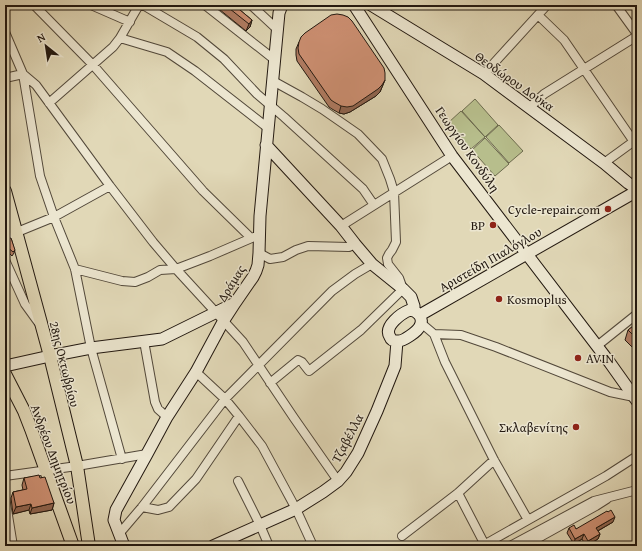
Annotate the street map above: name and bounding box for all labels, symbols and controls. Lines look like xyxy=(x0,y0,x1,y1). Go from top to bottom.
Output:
north arrow xyxy=(26,26,66,66)
text: N xyxy=(34,28,49,46)
street label: Θεοδώρου Δούκα xyxy=(471,47,558,116)
street label: Γεωργίου Κονδύλη xyxy=(431,102,504,196)
place label: Cycle-repair.com xyxy=(508,200,600,219)
marker: Cycle-repair.com xyxy=(603,204,613,214)
place label: BP xyxy=(471,216,485,235)
marker: BP xyxy=(488,220,498,230)
street label: Αριστείδη Πιαλόγλου xyxy=(436,222,545,297)
street label: Δράμας xyxy=(213,261,250,305)
place label: Kosmoplus xyxy=(507,290,567,309)
marker: Kosmoplus xyxy=(494,294,504,304)
street label: 28ης Οκτωβρίου xyxy=(45,319,84,409)
place label: AVIN xyxy=(586,349,614,368)
marker: AVIN xyxy=(573,353,583,363)
street label: Ανδρέου Δημητρίου xyxy=(26,401,81,507)
street label: Τζαβέλλα xyxy=(327,410,368,466)
place label: Σκλαβενίτης xyxy=(499,418,568,437)
marker: Σκλαβενίτης xyxy=(571,422,581,432)

